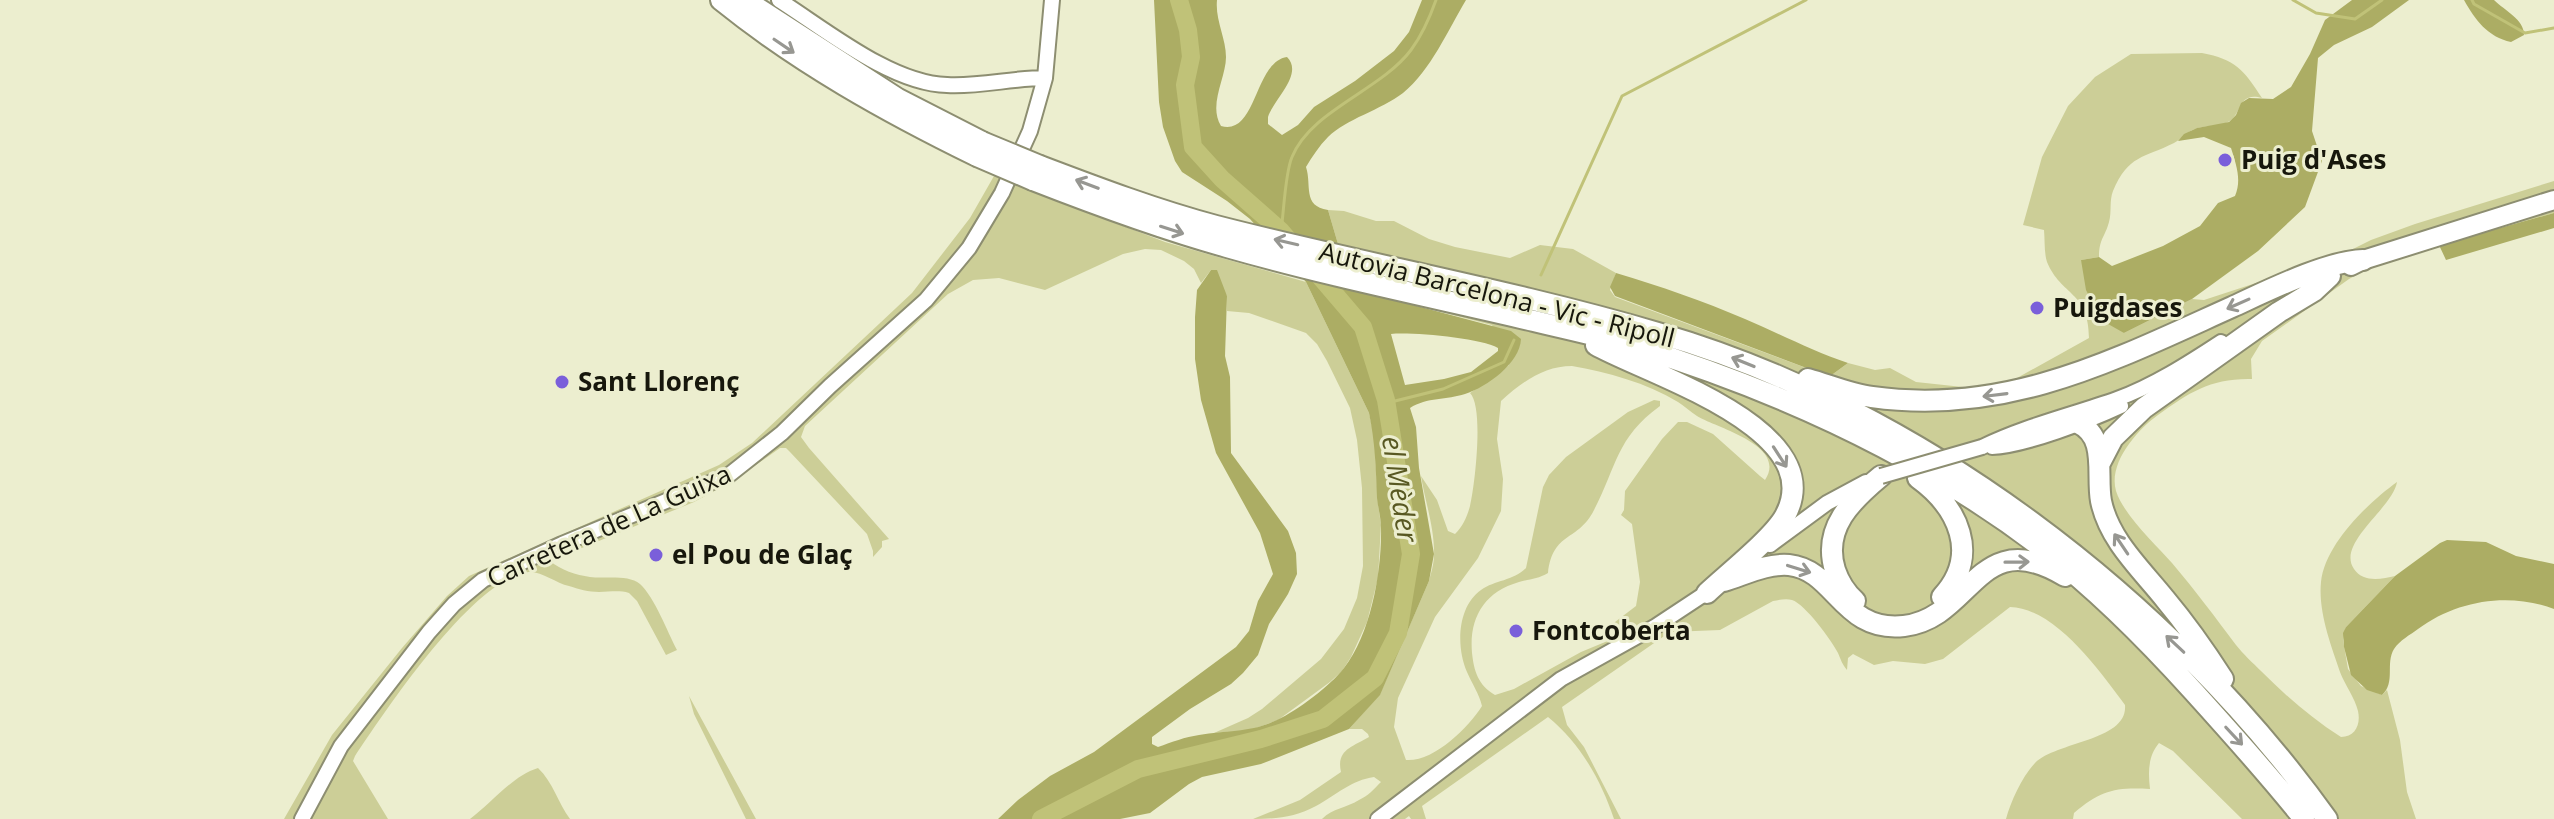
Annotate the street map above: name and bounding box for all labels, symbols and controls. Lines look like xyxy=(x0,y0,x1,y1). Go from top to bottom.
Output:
one-way arrow xyxy=(773,38,795,54)
place label: Puig d'Ases xyxy=(2241,141,2386,177)
marker: Puig d'Ases xyxy=(2216,151,2234,169)
one-way arrow xyxy=(1075,175,1100,190)
one-way arrow xyxy=(1159,223,1184,238)
street label: Autovia Barcelona - Vic - Ripoll xyxy=(1316,232,1679,356)
one-way arrow xyxy=(1274,234,1299,249)
place label: Puigdases xyxy=(2053,289,2182,325)
one-way arrow xyxy=(2226,298,2251,313)
marker: Puigdases xyxy=(2028,299,2046,317)
one-way arrow xyxy=(1731,354,1756,368)
place label: Sant Llorenç xyxy=(578,363,740,399)
marker: Sant Llorenç xyxy=(553,373,571,391)
one-way arrow xyxy=(1983,388,2008,403)
water label: el Mèder xyxy=(1374,433,1428,546)
one-way arrow xyxy=(1771,445,1788,467)
street label: Carretera de La Guixa xyxy=(481,455,736,595)
one-way arrow xyxy=(2113,533,2129,555)
place label: el Pou de Glaç xyxy=(672,536,853,572)
marker: el Pou de Glaç xyxy=(647,546,665,564)
one-way arrow xyxy=(2003,555,2030,570)
one-way arrow xyxy=(1785,562,1811,577)
place label: Fontcoberta xyxy=(1532,612,1691,648)
marker: Fontcoberta xyxy=(1507,622,1525,640)
one-way arrow xyxy=(2165,634,2185,653)
one-way arrow xyxy=(2224,725,2242,745)

